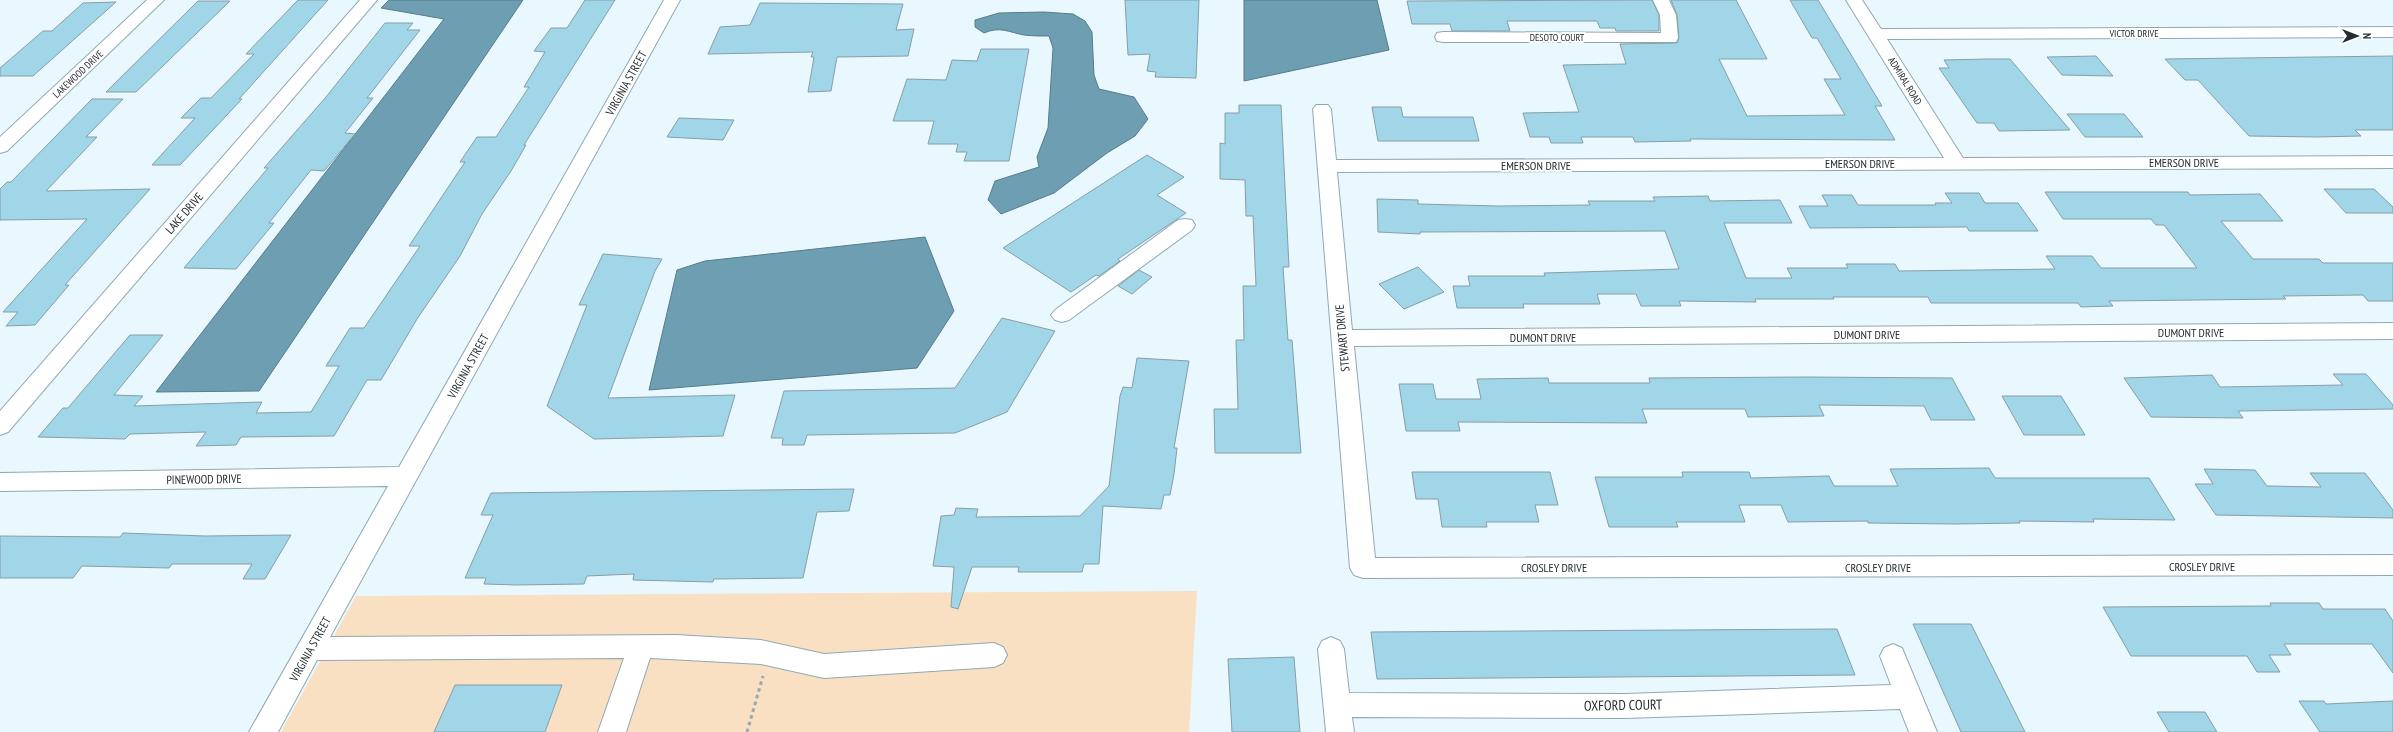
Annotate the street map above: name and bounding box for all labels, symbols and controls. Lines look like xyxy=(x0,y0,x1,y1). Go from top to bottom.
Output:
north arrow xyxy=(2337,16,2377,56)
street label: VICTOR DRIVE xyxy=(2108,27,2159,40)
street label: DESOTO COURT xyxy=(1530,31,1585,44)
text: N xyxy=(2360,33,2374,39)
street label: LAKEWOOD DRIVE xyxy=(50,47,106,101)
street label: VIRGINIA STREET xyxy=(602,48,650,119)
street label: ADMIRAL ROAD xyxy=(1885,55,1925,107)
street label: EMERSON DRIVE xyxy=(2149,155,2219,170)
street label: EMERSON DRIVE xyxy=(1825,156,1895,171)
street label: EMERSON DRIVE xyxy=(1501,158,1571,173)
street label: LAKE DRIVE xyxy=(162,189,206,237)
street label: STEWART DRIVE xyxy=(1332,304,1352,372)
street label: DUMONT DRIVE xyxy=(2158,325,2224,340)
street label: DUMONT DRIVE xyxy=(1834,327,1900,342)
street label: DUMONT DRIVE xyxy=(1510,330,1576,345)
street label: VIRGINIA STREET xyxy=(444,331,492,402)
street label: PINEWOOD DRIVE xyxy=(166,471,242,487)
street label: CROSLEY DRIVE xyxy=(2169,559,2235,574)
street label: CROSLEY DRIVE xyxy=(1521,560,1587,575)
street label: CROSLEY DRIVE xyxy=(1845,560,1911,575)
street label: VIRGINIA STREET xyxy=(286,614,334,685)
street label: OXFORD COURT xyxy=(1584,695,1663,715)

